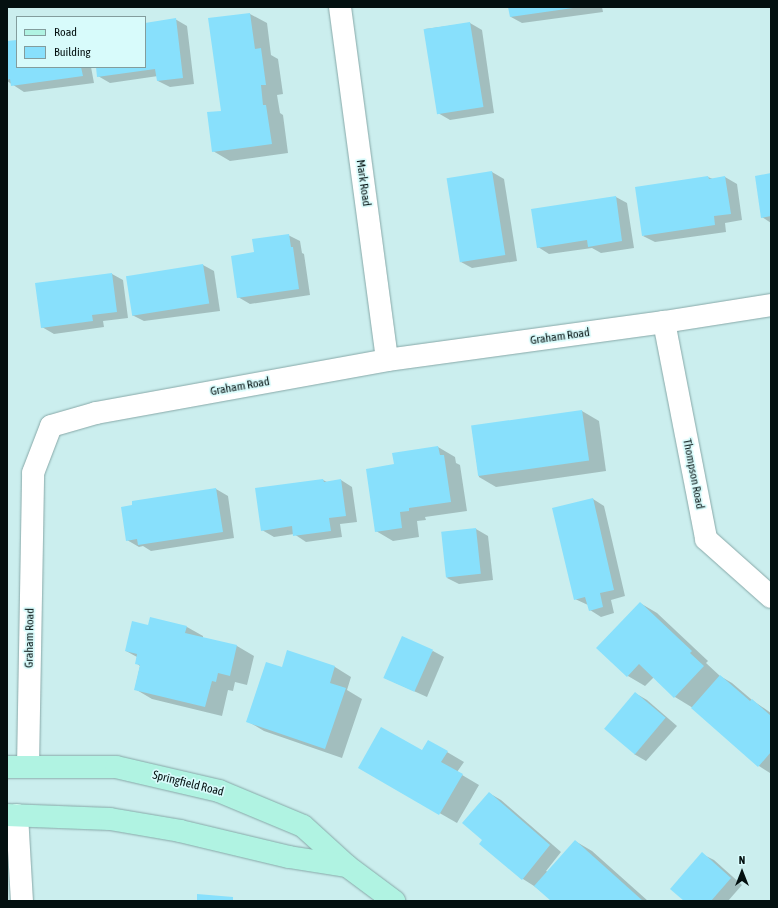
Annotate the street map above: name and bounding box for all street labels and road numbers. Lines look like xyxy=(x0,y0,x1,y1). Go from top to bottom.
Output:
street label: Mark Road xyxy=(353,159,373,207)
street label: Graham Road xyxy=(529,326,591,348)
street label: Graham Road xyxy=(209,375,271,399)
street label: Thompson Road xyxy=(679,438,707,510)
street label: Graham Road xyxy=(22,608,38,668)
street label: Springfield Road xyxy=(151,768,225,800)

